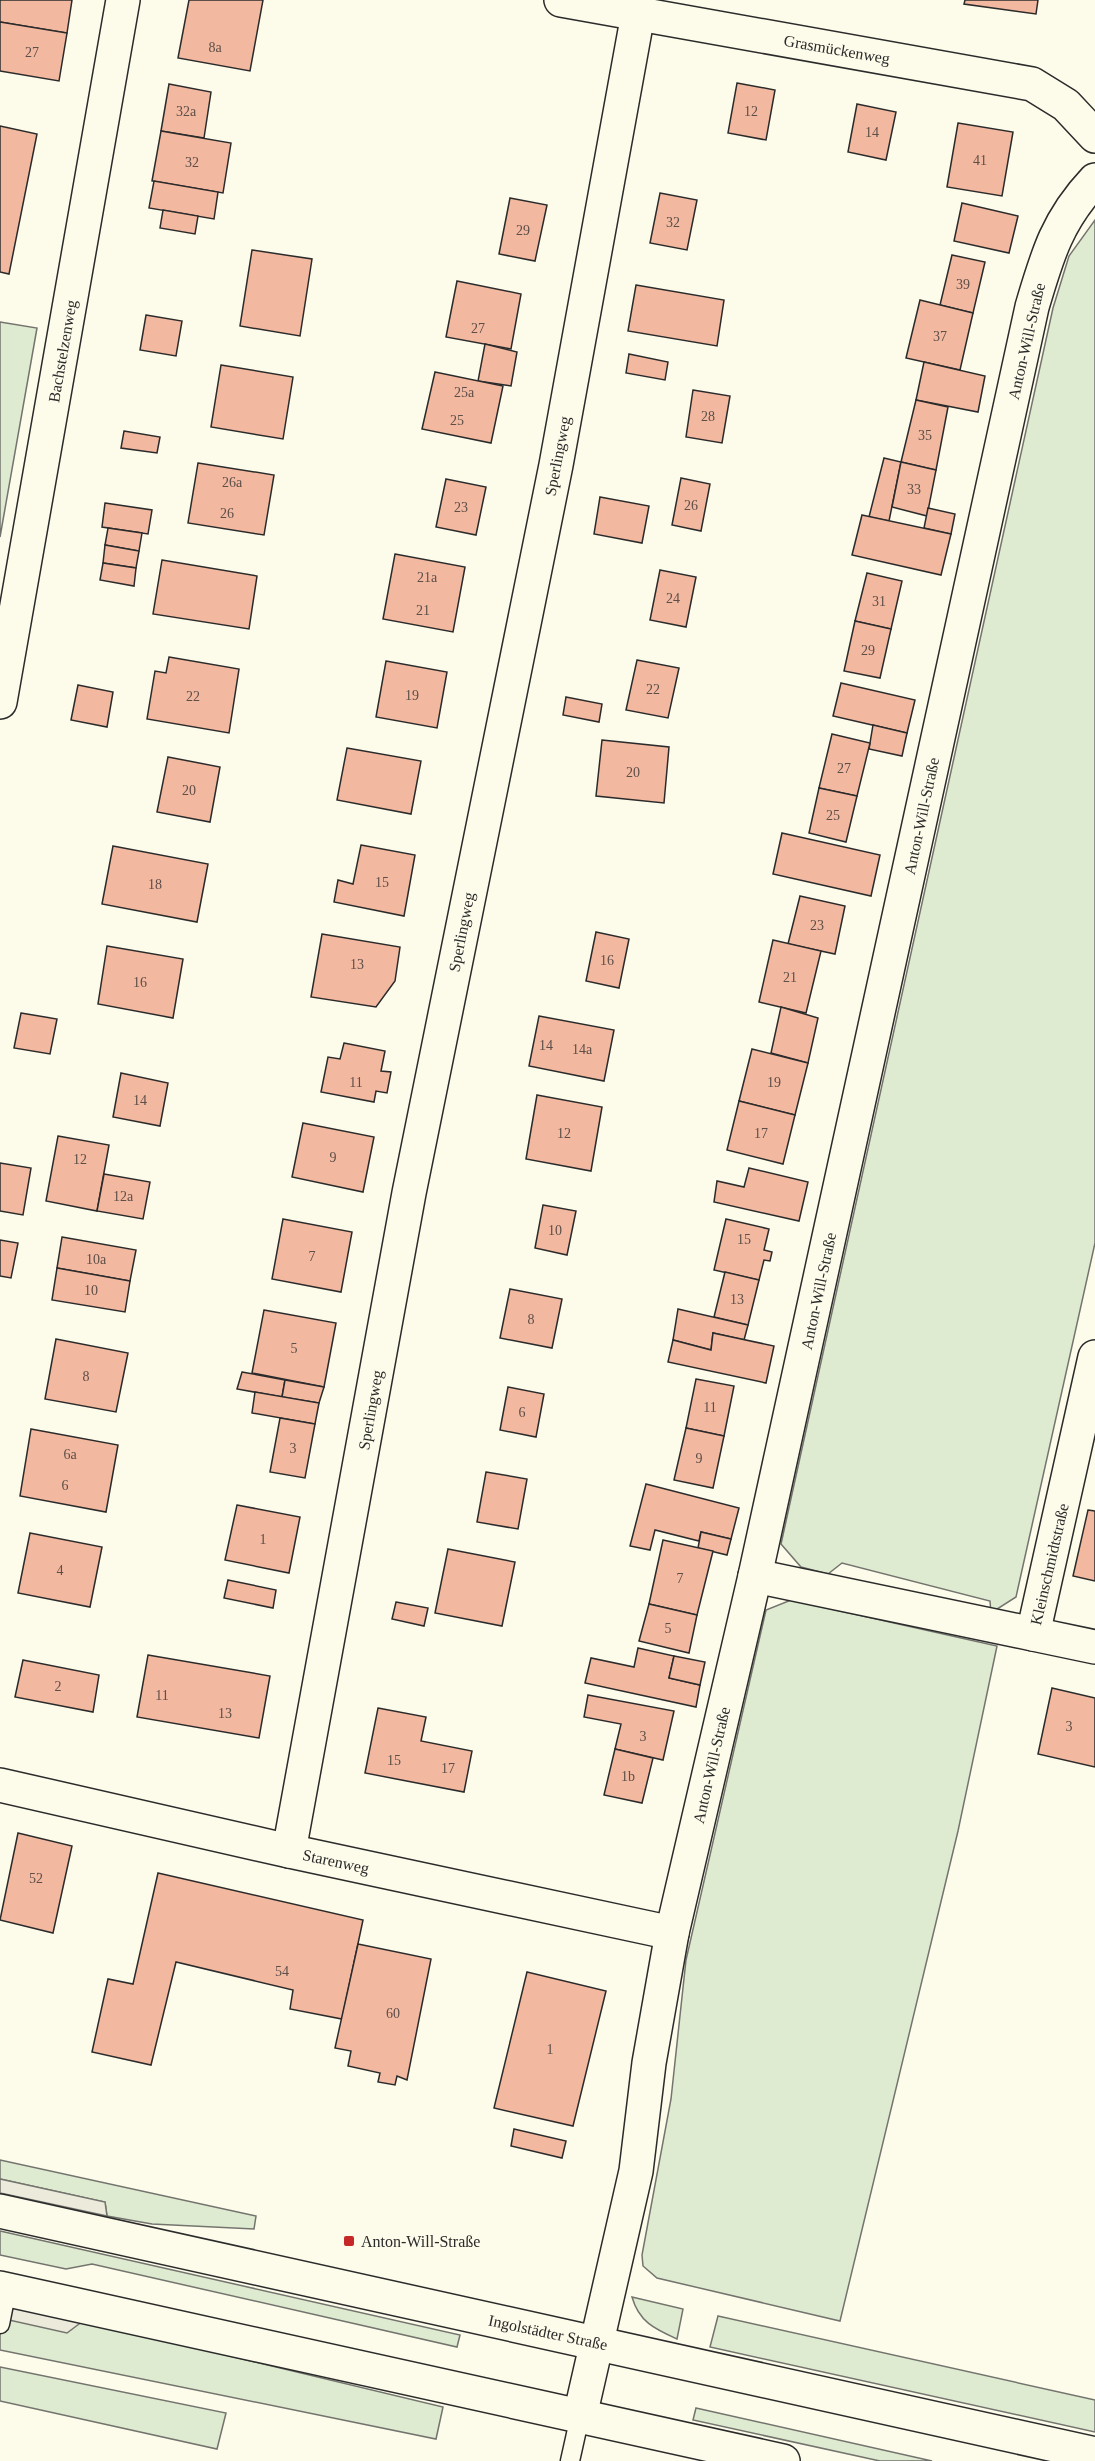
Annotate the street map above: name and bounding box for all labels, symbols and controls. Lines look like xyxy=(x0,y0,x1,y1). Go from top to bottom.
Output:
street label: Grasmückenweg xyxy=(782,32,891,68)
house number: 8a xyxy=(208,40,222,55)
house number: 27 xyxy=(25,45,39,60)
house number: 32a xyxy=(176,104,197,119)
house number: 12 xyxy=(744,104,758,119)
house number: 14 xyxy=(865,125,879,140)
house number: 41 xyxy=(973,153,987,168)
house number: 32 xyxy=(185,155,199,170)
house number: 32 xyxy=(666,215,680,230)
house number: 29 xyxy=(516,223,530,238)
house number: 39 xyxy=(956,277,970,292)
street label: Anton-Will-Straße xyxy=(1005,281,1048,401)
street label: Bachstelzenweg xyxy=(45,298,81,404)
house number: 27 xyxy=(471,321,485,336)
house number: 37 xyxy=(933,329,947,344)
house number: 25a xyxy=(454,385,475,400)
house number: 28 xyxy=(701,409,715,424)
house number: 25 xyxy=(450,413,464,428)
street label: Sperlingweg xyxy=(541,415,575,498)
house number: 35 xyxy=(918,428,932,443)
house number: 26a xyxy=(222,475,243,490)
house number: 33 xyxy=(907,482,921,497)
house number: 26 xyxy=(684,498,698,513)
house number: 23 xyxy=(454,500,468,515)
house number: 26 xyxy=(220,506,234,521)
house number: 21a xyxy=(417,570,438,585)
house number: 24 xyxy=(666,591,680,606)
house number: 31 xyxy=(872,594,886,609)
house number: 21 xyxy=(416,603,430,618)
house number: 29 xyxy=(861,643,875,658)
house number: 22 xyxy=(646,682,660,697)
house number: 19 xyxy=(405,688,419,703)
house number: 22 xyxy=(186,689,200,704)
street label: Anton-Will-Straße xyxy=(901,756,942,876)
house number: 27 xyxy=(837,761,851,776)
house number: 20 xyxy=(626,765,640,780)
house number: 20 xyxy=(182,783,196,798)
house number: 25 xyxy=(826,808,840,823)
house number: 15 xyxy=(375,875,389,890)
house number: 18 xyxy=(148,877,162,892)
street label: Sperlingweg xyxy=(445,891,479,974)
house number: 23 xyxy=(810,918,824,933)
house number: 16 xyxy=(600,953,614,968)
house number: 13 xyxy=(350,957,364,972)
house number: 21 xyxy=(783,970,797,985)
house number: 16 xyxy=(133,975,147,990)
house number: 14 xyxy=(539,1038,553,1053)
house number: 14a xyxy=(572,1042,593,1057)
house number: 11 xyxy=(349,1075,363,1090)
house number: 19 xyxy=(767,1075,781,1090)
house number: 14 xyxy=(133,1093,147,1108)
house number: 12 xyxy=(557,1126,571,1141)
house number: 17 xyxy=(754,1126,768,1141)
house number: 9 xyxy=(330,1150,337,1165)
house number: 12 xyxy=(73,1152,87,1167)
house number: 12a xyxy=(113,1189,134,1204)
house number: 10 xyxy=(548,1223,562,1238)
street label: Anton-Will-Straße xyxy=(798,1231,839,1351)
house number: 15 xyxy=(737,1232,751,1247)
house number: 7 xyxy=(309,1249,316,1264)
house number: 10a xyxy=(86,1252,107,1267)
house number: 10 xyxy=(84,1283,98,1298)
house number: 13 xyxy=(730,1292,744,1307)
house number: 8 xyxy=(528,1312,535,1327)
house number: 5 xyxy=(291,1341,298,1356)
house number: 8 xyxy=(83,1369,90,1384)
street label: Sperlingweg xyxy=(355,1369,387,1452)
house number: 11 xyxy=(703,1400,717,1415)
house number: 6 xyxy=(519,1405,526,1420)
house number: 3 xyxy=(290,1441,297,1456)
house number: 6a xyxy=(63,1447,77,1462)
house number: 9 xyxy=(696,1451,703,1466)
house number: 6 xyxy=(62,1478,69,1493)
street label: Kleinschmidtstraße xyxy=(1027,1502,1072,1627)
house number: 1 xyxy=(260,1532,267,1547)
house number: 4 xyxy=(57,1563,64,1578)
house number: 7 xyxy=(677,1571,684,1586)
house number: 5 xyxy=(665,1621,672,1636)
house number: 2 xyxy=(55,1679,62,1694)
house number: 11 xyxy=(155,1688,169,1703)
street label: Anton-Will-Straße xyxy=(690,1705,733,1825)
house number: 13 xyxy=(218,1706,232,1721)
house number: 3 xyxy=(1066,1719,1073,1734)
house number: 3 xyxy=(640,1729,647,1744)
house number: 15 xyxy=(387,1753,401,1768)
house number: 17 xyxy=(441,1761,455,1776)
house number: 1b xyxy=(621,1769,635,1784)
street label: Starenweg xyxy=(301,1846,371,1878)
house number: 52 xyxy=(29,1871,43,1886)
house number: 54 xyxy=(275,1964,289,1979)
house number: 60 xyxy=(386,2006,400,2021)
house number: 1 xyxy=(547,2042,554,2057)
place label: Anton-Will-Straße xyxy=(361,2233,480,2250)
marker: Anton-Will-Straße xyxy=(342,2234,356,2248)
street label: Ingolstädter Straße xyxy=(487,2312,609,2354)

